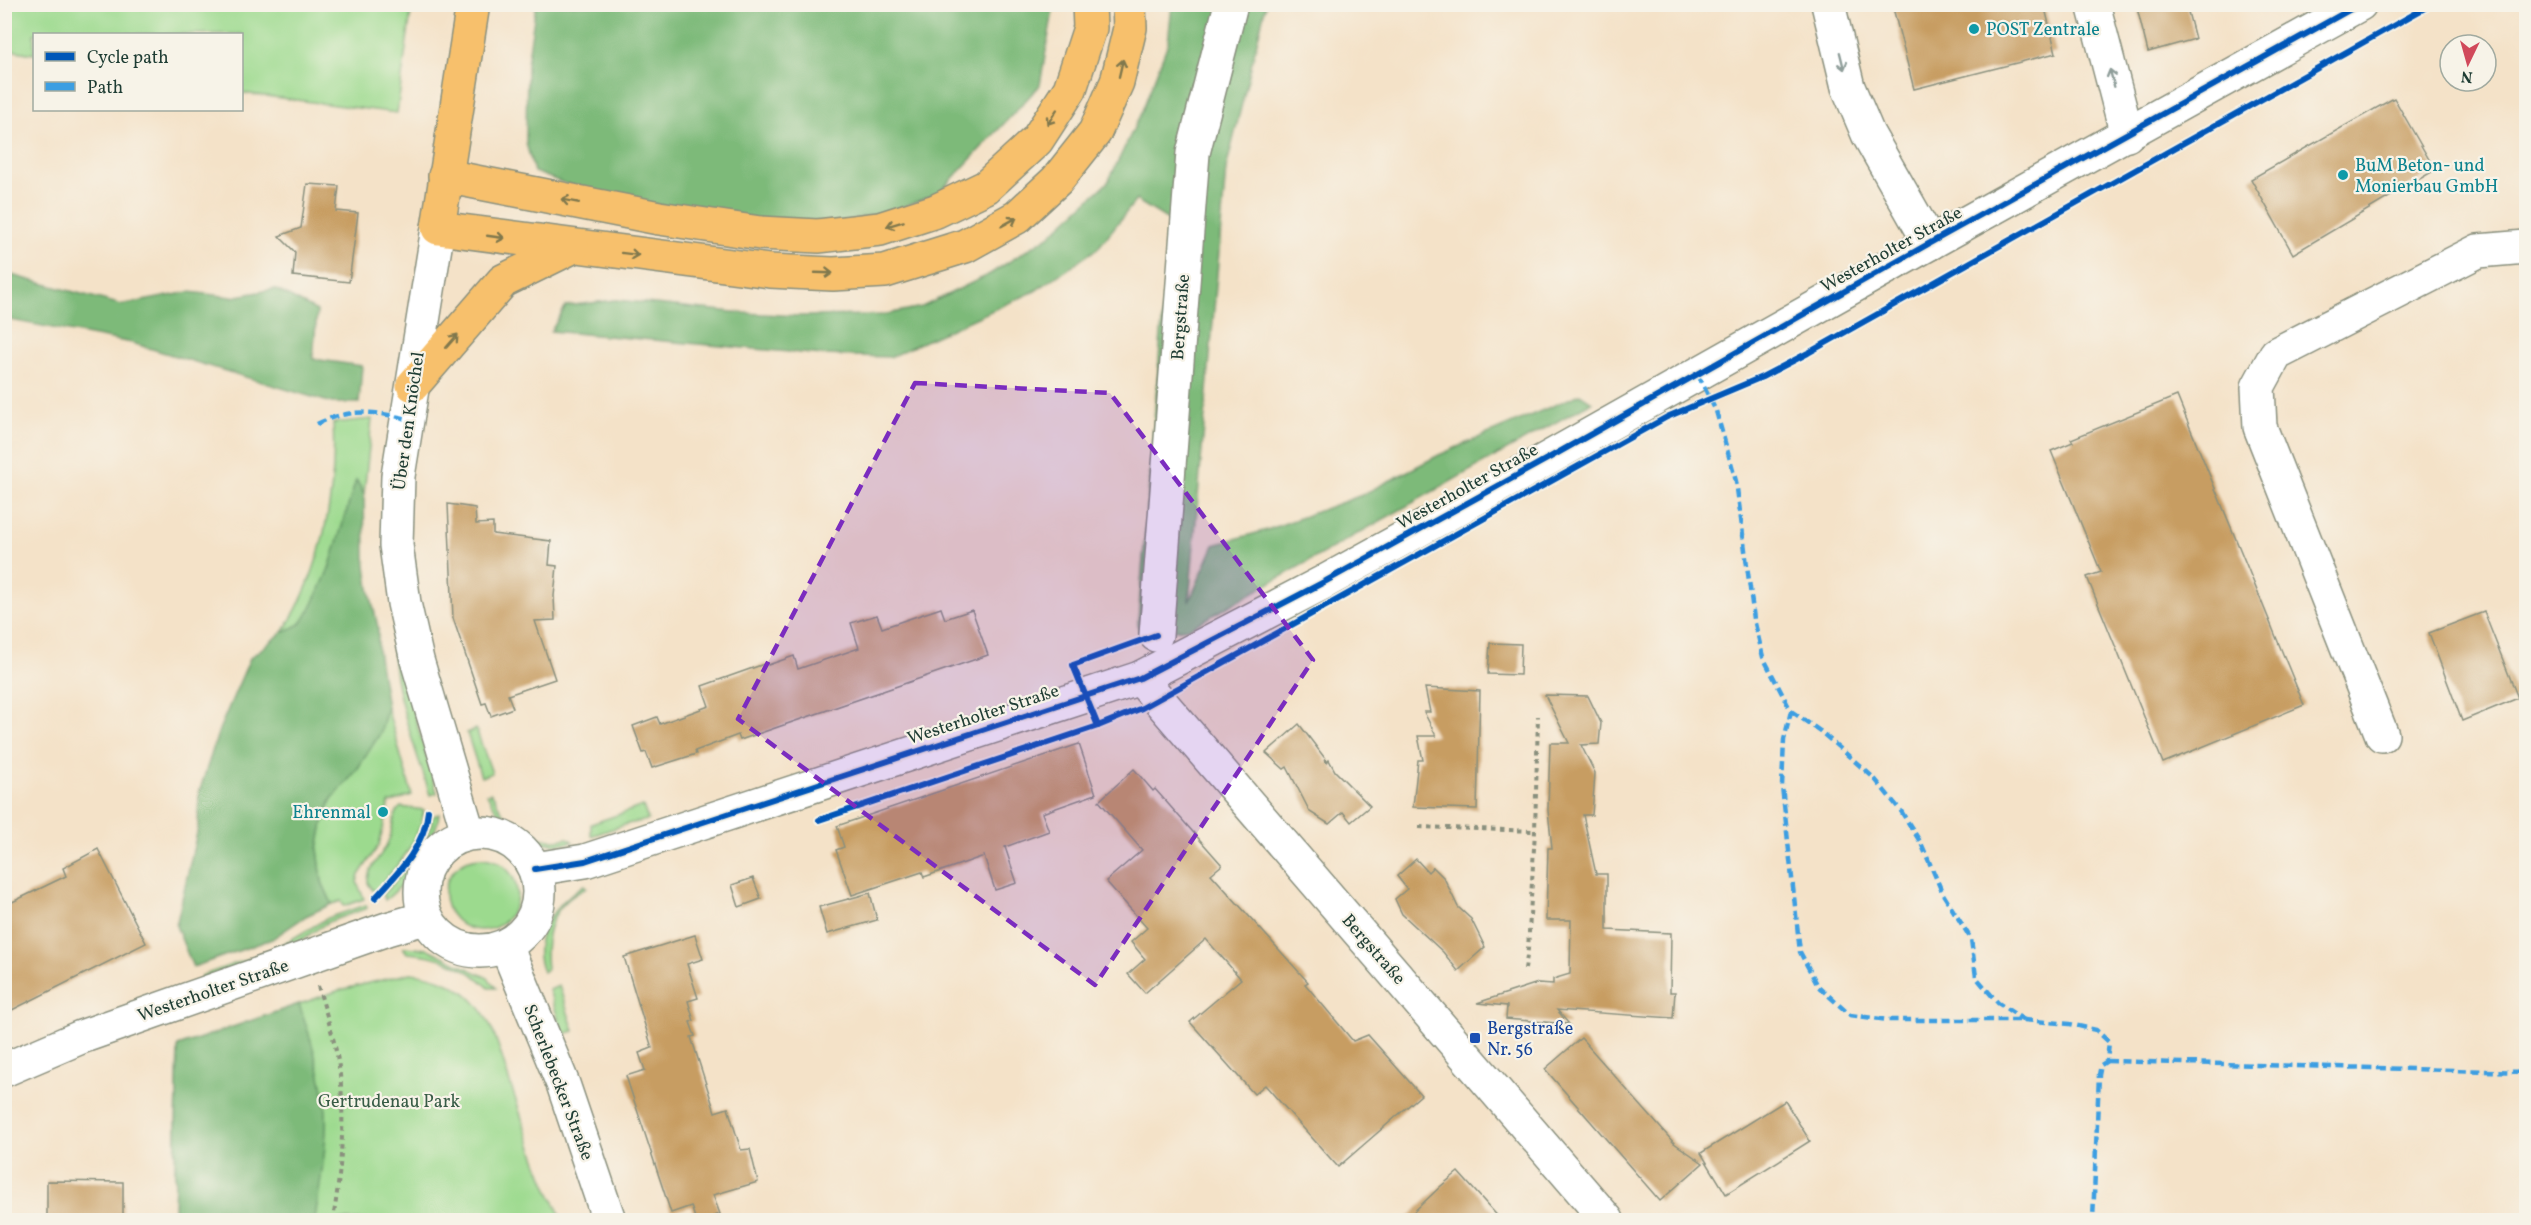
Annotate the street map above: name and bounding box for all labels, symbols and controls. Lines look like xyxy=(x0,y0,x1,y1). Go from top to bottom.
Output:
place label: POST Zentrale xyxy=(1986,18,2100,43)
marker: POST Zentrale xyxy=(1967,22,1981,36)
legend xyxy=(33,33,243,111)
north arrow xyxy=(2438,33,2498,93)
text: Cycle path xyxy=(87,46,169,71)
one-way arrow xyxy=(1836,51,1848,70)
one-way arrow xyxy=(1115,58,1127,77)
text: N xyxy=(2460,64,2474,87)
one-way arrow xyxy=(2106,69,2117,88)
text: Path xyxy=(87,76,123,101)
one-way arrow xyxy=(1045,108,1057,125)
place label: BuM Beton- und Monierbau GmbH xyxy=(2355,154,2498,200)
marker: BuM Beton- und Monierbau GmbH xyxy=(2336,168,2350,182)
one-way arrow xyxy=(560,195,580,206)
street label: Westerholter Straße xyxy=(1816,201,1967,300)
one-way arrow xyxy=(999,216,1017,227)
one-way arrow xyxy=(886,219,905,230)
one-way arrow xyxy=(485,231,505,242)
one-way arrow xyxy=(619,249,639,260)
one-way arrow xyxy=(813,268,833,279)
street label: Bergstraße xyxy=(1166,273,1197,361)
one-way arrow xyxy=(444,333,458,349)
street label: Über den Knöchel xyxy=(387,350,432,492)
street label: Westerholter Straße xyxy=(1392,438,1543,537)
street label: Westerholter Straße xyxy=(904,679,1063,752)
place label: Ehrenmal xyxy=(292,801,371,826)
marker: Ehrenmal xyxy=(376,805,390,819)
street label: Bergstraße xyxy=(1335,909,1411,991)
street label: Westerholter Straße xyxy=(135,954,292,1029)
street label: Scherlebecker Straße xyxy=(516,1001,599,1164)
place label: Bergstraße Nr. 56 xyxy=(1487,1017,1573,1063)
marker: Bergstraße Nr. 56 xyxy=(1468,1031,1482,1045)
park label: Gertrudenau Park xyxy=(318,1090,460,1115)

